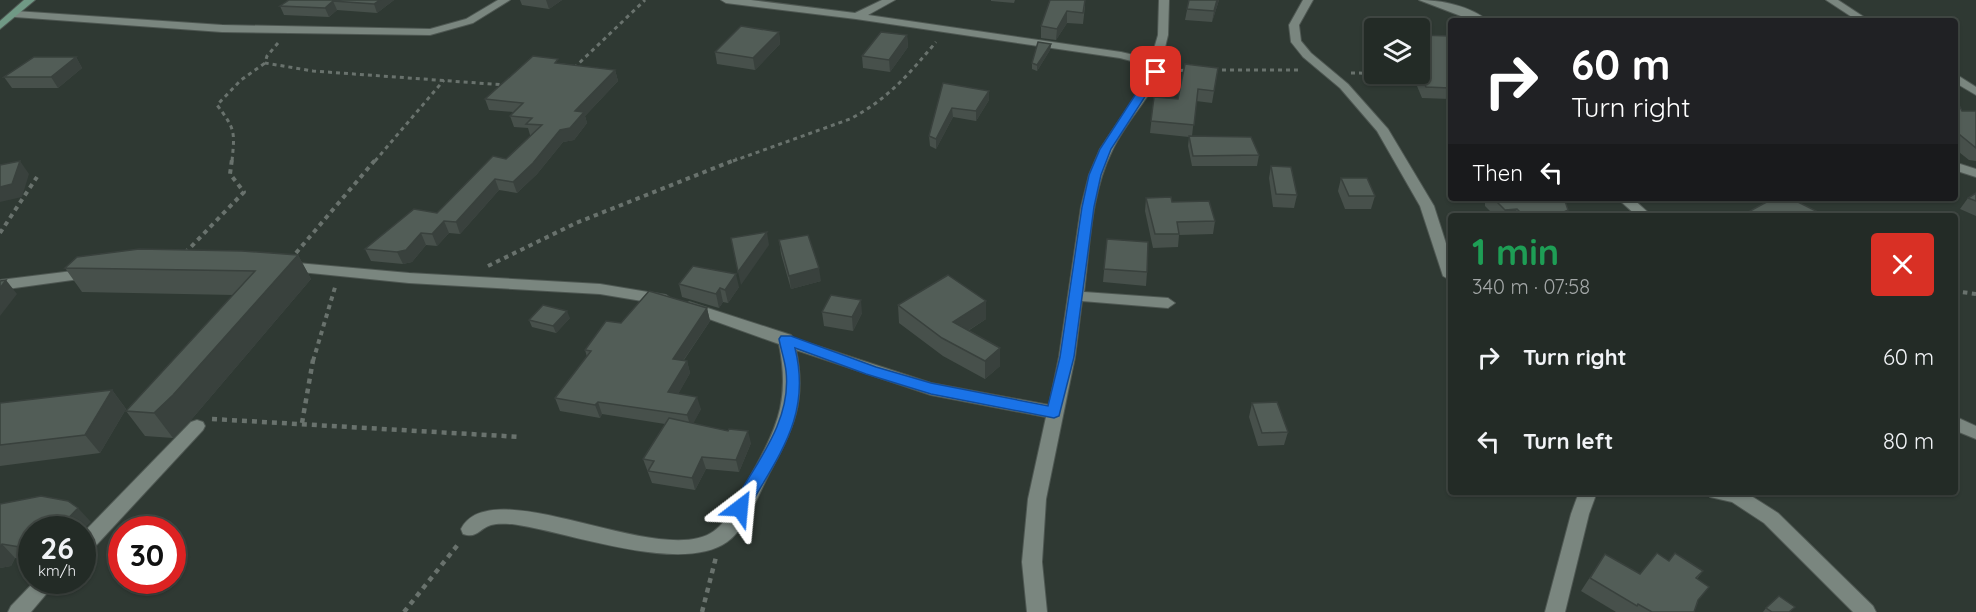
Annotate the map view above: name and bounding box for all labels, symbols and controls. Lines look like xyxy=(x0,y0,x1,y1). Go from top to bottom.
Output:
map controls xyxy=(1364,18,1430,84)
button: layers xyxy=(1364,18,1430,84)
text: 60 m xyxy=(1571,38,1671,91)
icon: right xyxy=(1472,42,1550,120)
pin xyxy=(1130,46,1181,97)
icon: arrive xyxy=(1139,55,1172,88)
text: Turn right xyxy=(1571,90,1690,124)
icon: left xyxy=(1535,156,1568,189)
text: Then xyxy=(1472,159,1523,187)
text: 1 min xyxy=(1472,229,1559,274)
button: close xyxy=(1871,233,1934,296)
text: 340 m · 07:58 xyxy=(1472,274,1590,299)
icon: right xyxy=(1472,341,1505,374)
text: Turn right xyxy=(1523,343,1627,371)
text: 60 m xyxy=(1883,343,1934,371)
icon: left xyxy=(1472,425,1505,458)
text: Turn left xyxy=(1523,427,1613,455)
text: 80 m xyxy=(1883,427,1934,455)
position arrow xyxy=(708,476,772,540)
speed limit sign: 30 xyxy=(108,516,186,594)
text: 26 xyxy=(40,529,74,567)
text: km/h xyxy=(38,561,76,580)

